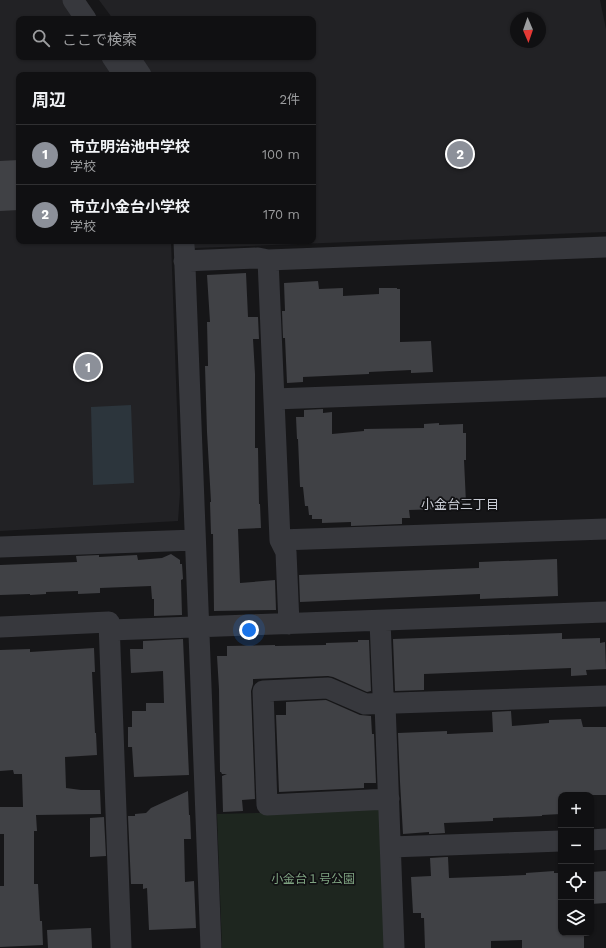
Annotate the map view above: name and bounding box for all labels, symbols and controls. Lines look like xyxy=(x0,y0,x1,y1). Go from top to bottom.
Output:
north arrow xyxy=(510,12,546,48)
search box xyxy=(16,16,316,60)
icon: search xyxy=(30,27,52,49)
text: ここで検索 xyxy=(62,31,137,49)
text: 周辺 xyxy=(32,90,66,110)
text: 2件 xyxy=(279,92,300,107)
text: 市立明治池中学校 xyxy=(70,138,190,156)
pin: 2 xyxy=(447,139,473,169)
text: 1 xyxy=(42,147,48,162)
text: 100 m xyxy=(262,147,300,162)
text: 学校 xyxy=(70,159,96,174)
text: 市立小金台小学校 xyxy=(70,198,190,216)
text: 2 xyxy=(41,207,49,222)
text: 170 m xyxy=(263,207,300,222)
text: 学校 xyxy=(70,219,96,234)
pin: 1 xyxy=(75,352,101,382)
district label: 小金台三丁目 xyxy=(421,497,499,512)
your location xyxy=(239,620,259,640)
map controls xyxy=(558,792,594,936)
button: + xyxy=(558,792,594,828)
button: − xyxy=(558,828,594,864)
button: locate xyxy=(558,864,594,900)
park label: 小金台１号公園 xyxy=(271,872,355,886)
button: layers xyxy=(558,900,594,936)

